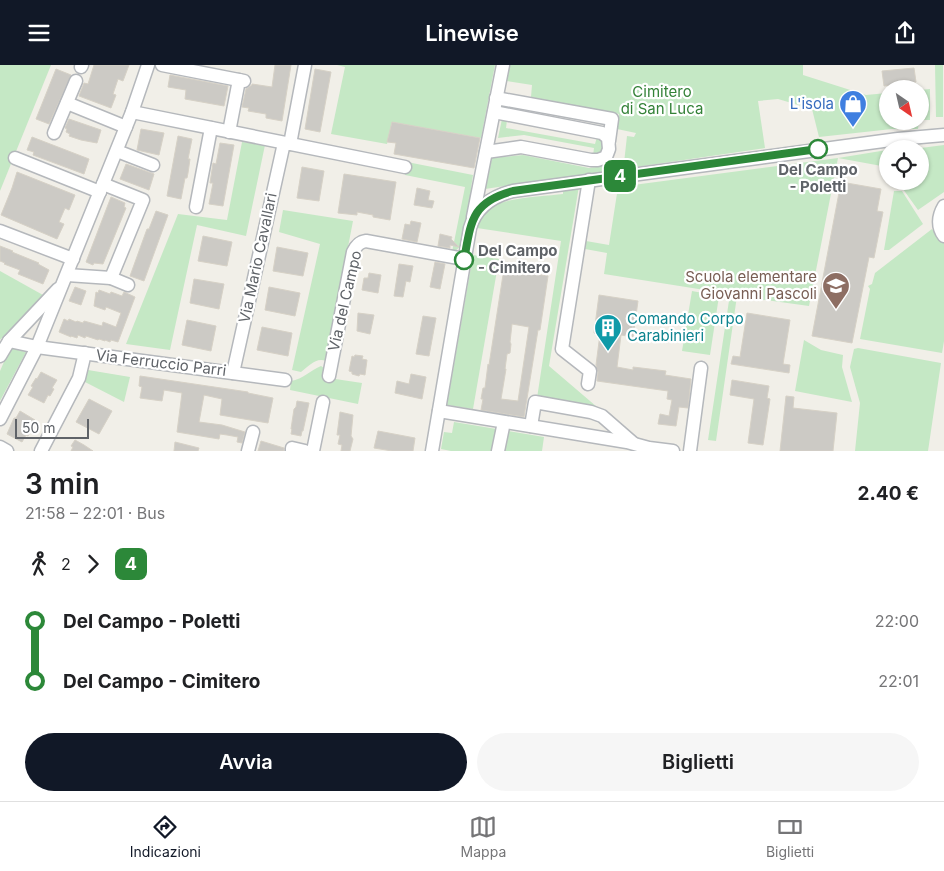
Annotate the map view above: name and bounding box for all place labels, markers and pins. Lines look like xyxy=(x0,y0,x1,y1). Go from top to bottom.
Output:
shop icon: L'isola xyxy=(838,89,868,128)
place label: L'isola xyxy=(790,94,834,113)
marker: Del Campo - Poletti xyxy=(808,139,828,159)
place label: Del Campo - Poletti xyxy=(778,160,858,196)
place label: Del Campo - Cimitero xyxy=(478,241,558,277)
marker: Del Campo - Cimitero xyxy=(454,250,474,270)
place label: Scuola elementare Giovanni Pascoli xyxy=(685,267,817,303)
school or university icon: Scuola elementare Giovanni Pascoli xyxy=(821,271,851,310)
place label: Comando Corpo Carabinieri xyxy=(627,309,744,345)
building icon: Comando Corpo Carabinieri xyxy=(593,313,623,352)

